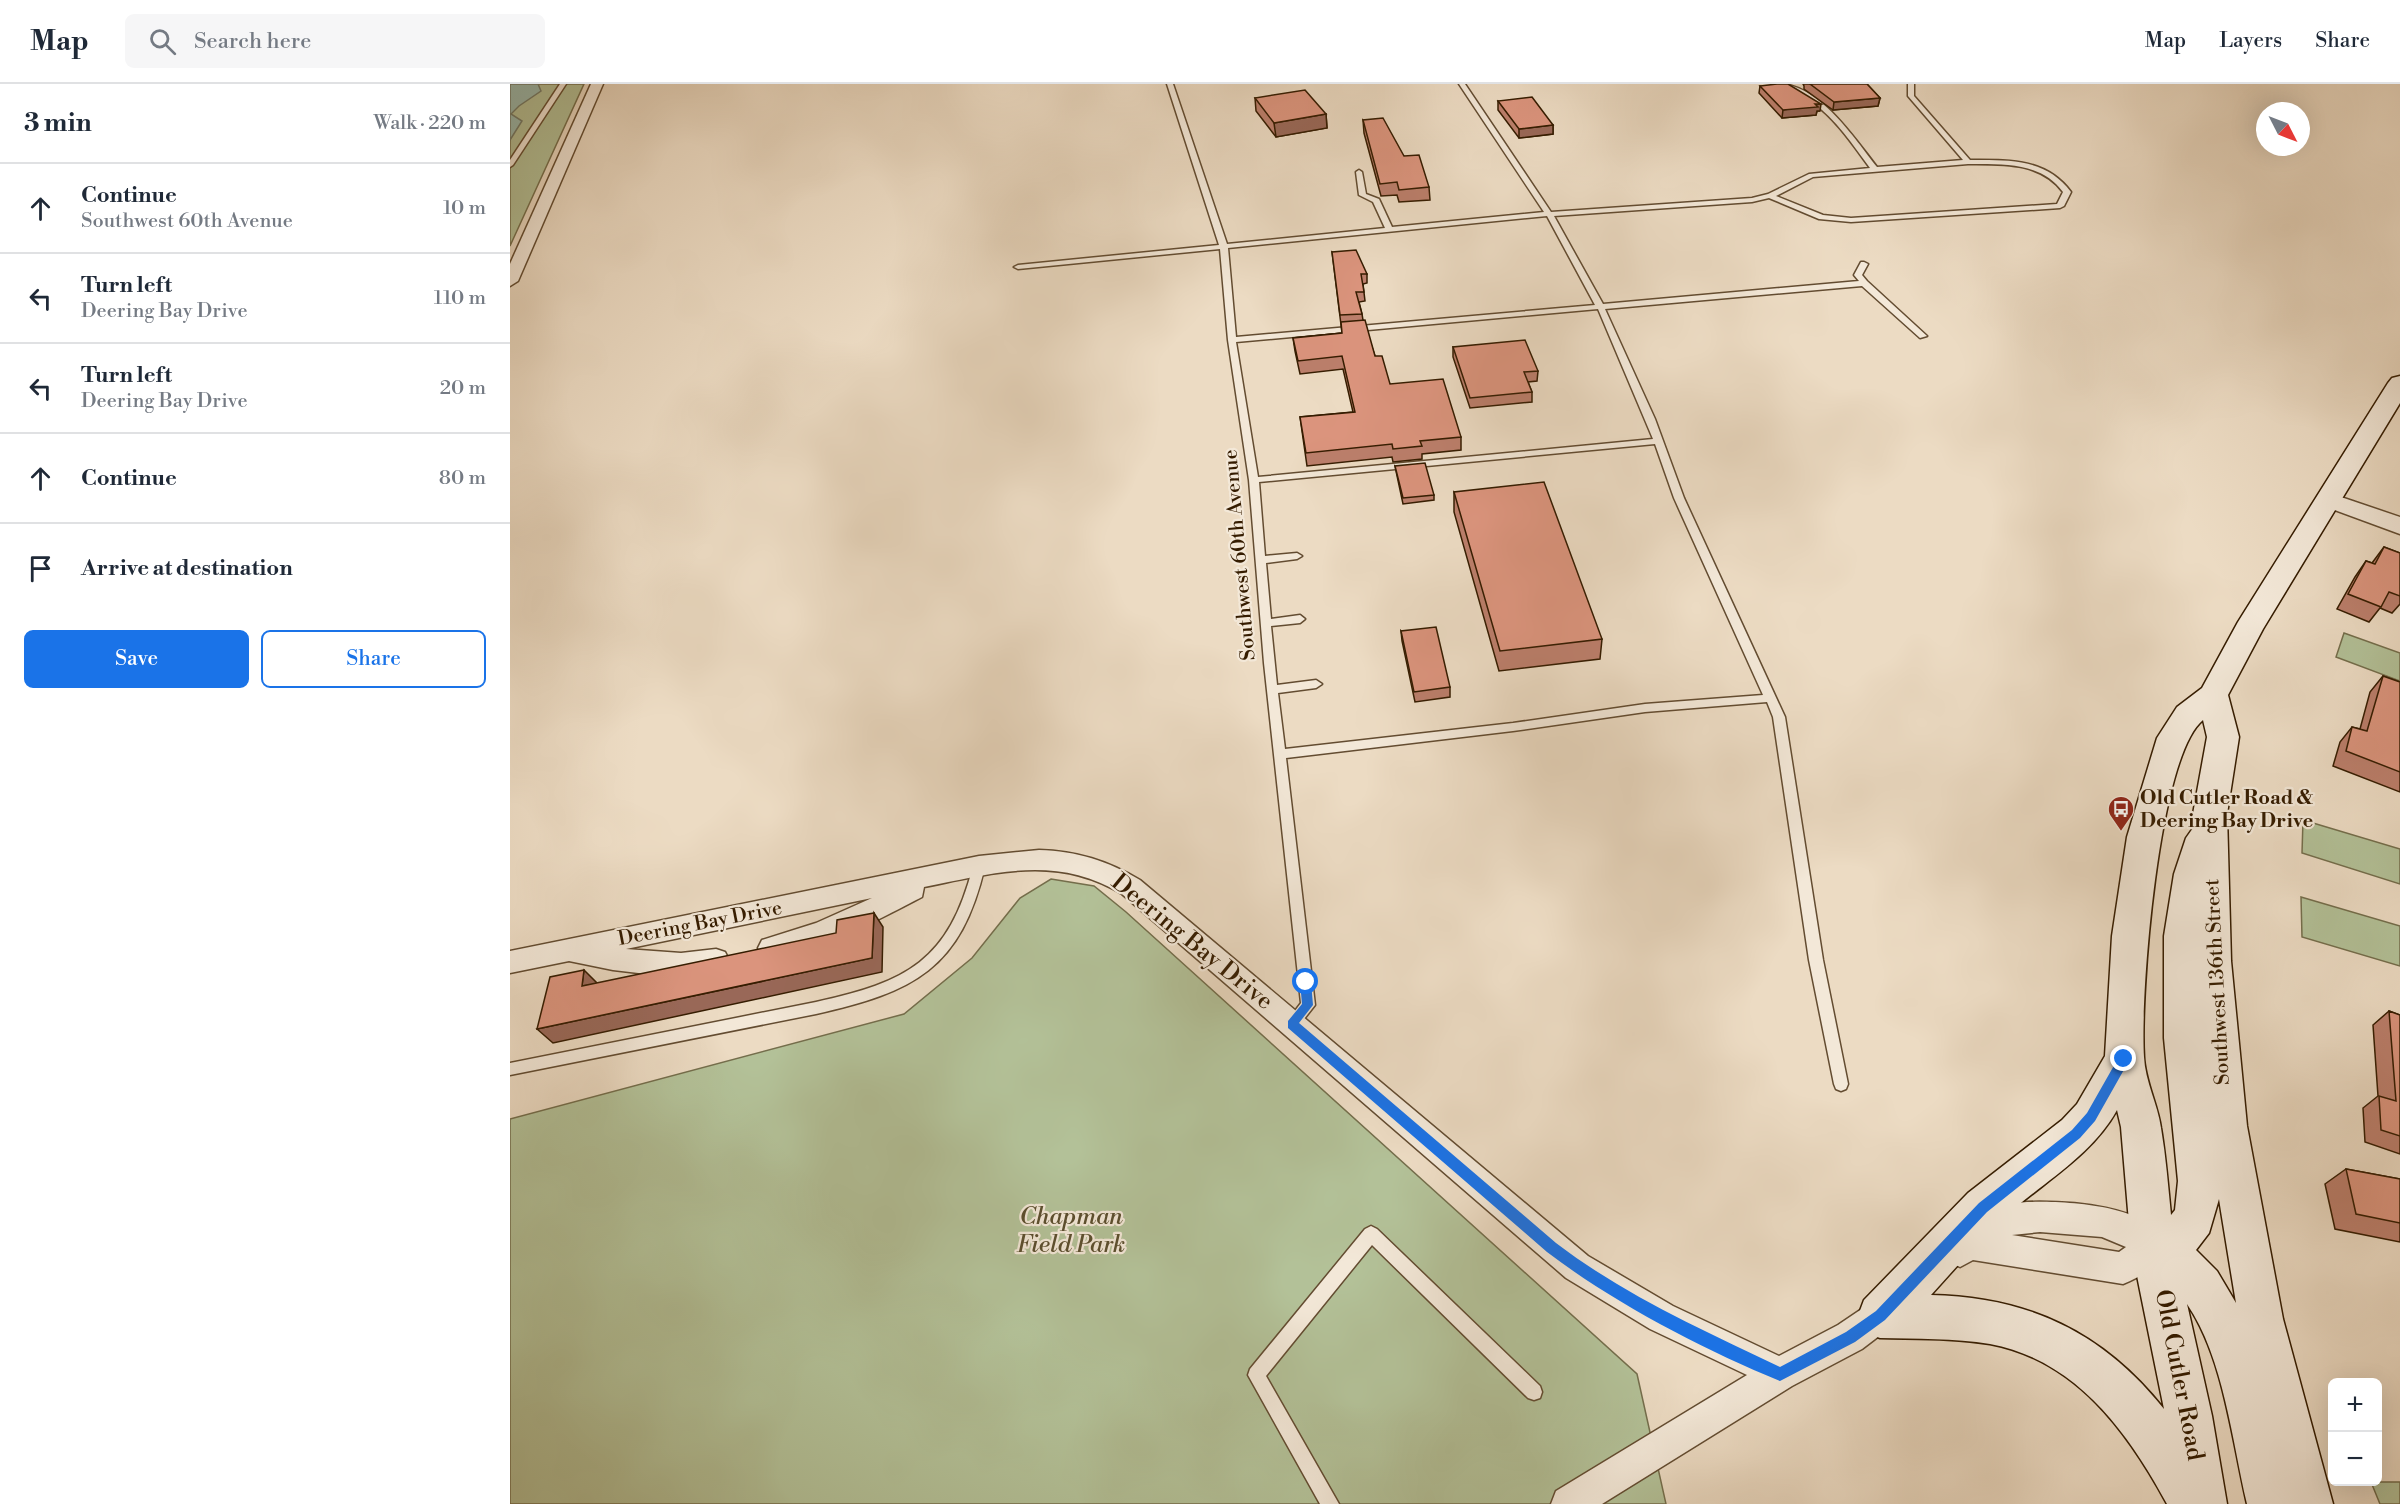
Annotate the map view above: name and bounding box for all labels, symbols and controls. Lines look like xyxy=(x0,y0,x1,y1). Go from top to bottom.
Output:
search box xyxy=(125,14,545,68)
text: Map xyxy=(30,24,89,59)
icon: search xyxy=(146,25,179,58)
text: Search here xyxy=(194,28,311,55)
text: Map xyxy=(2145,28,2186,54)
text: Layers xyxy=(2219,28,2282,54)
text: Share xyxy=(2315,28,2370,54)
north arrow xyxy=(2256,102,2310,156)
text: 3 min xyxy=(24,107,92,139)
text: Walk · 220 m xyxy=(373,111,486,136)
text: Continue xyxy=(81,182,177,209)
icon: ahead xyxy=(24,192,57,225)
text: 10 m xyxy=(443,196,486,221)
text: Southwest 60th Avenue xyxy=(81,209,293,234)
text: Turn left xyxy=(81,272,172,299)
icon: left xyxy=(24,282,57,315)
text: 110 m xyxy=(434,286,486,311)
text: Deering Bay Drive xyxy=(81,299,248,324)
text: Turn left xyxy=(81,362,172,389)
icon: left xyxy=(24,372,57,405)
text: 20 m xyxy=(440,376,486,401)
text: Deering Bay Drive xyxy=(81,389,248,414)
street label: Southwest 60th Avenue xyxy=(1218,448,1262,662)
icon: ahead xyxy=(24,462,57,495)
text: Continue xyxy=(81,465,177,492)
text: 80 m xyxy=(439,466,486,491)
icon: arrive xyxy=(24,552,57,585)
text: Arrive at destination xyxy=(81,555,293,582)
button: Save xyxy=(24,630,249,688)
button: Share xyxy=(261,630,486,688)
place label: Old Cutler Road & Deering Bay Drive xyxy=(2140,786,2314,834)
bus stop icon: Old Cutler Road & Deering Bay Drive xyxy=(2106,794,2136,832)
street label: Deering Bay Drive xyxy=(1105,867,1279,1017)
street label: Southwest 136th Street xyxy=(2200,878,2236,1086)
street label: Deering Bay Drive xyxy=(616,896,784,952)
route start xyxy=(1292,968,1318,994)
route end xyxy=(2110,1045,2136,1071)
park label: Chapman Field Park xyxy=(1017,1202,1125,1260)
street label: Old Cutler Road xyxy=(2148,1287,2210,1463)
map controls xyxy=(2328,1378,2382,1486)
button: + xyxy=(2328,1378,2382,1432)
button: − xyxy=(2328,1432,2382,1486)

